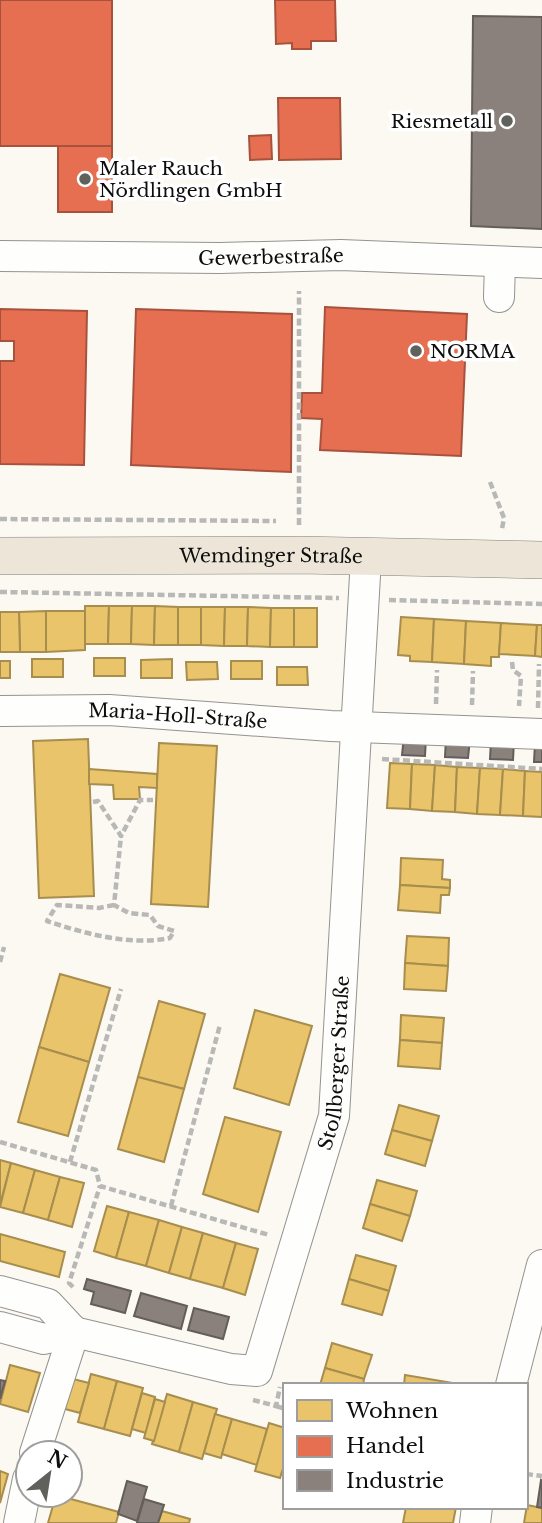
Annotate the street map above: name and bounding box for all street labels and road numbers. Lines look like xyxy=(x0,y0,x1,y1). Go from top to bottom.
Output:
street label: Gewerbestraße xyxy=(198,244,344,270)
street label: Wemdinger Straße xyxy=(178,544,363,568)
street label: Maria-Holl-Straße xyxy=(88,699,268,733)
street label: Stollberger Straße xyxy=(313,975,354,1153)

